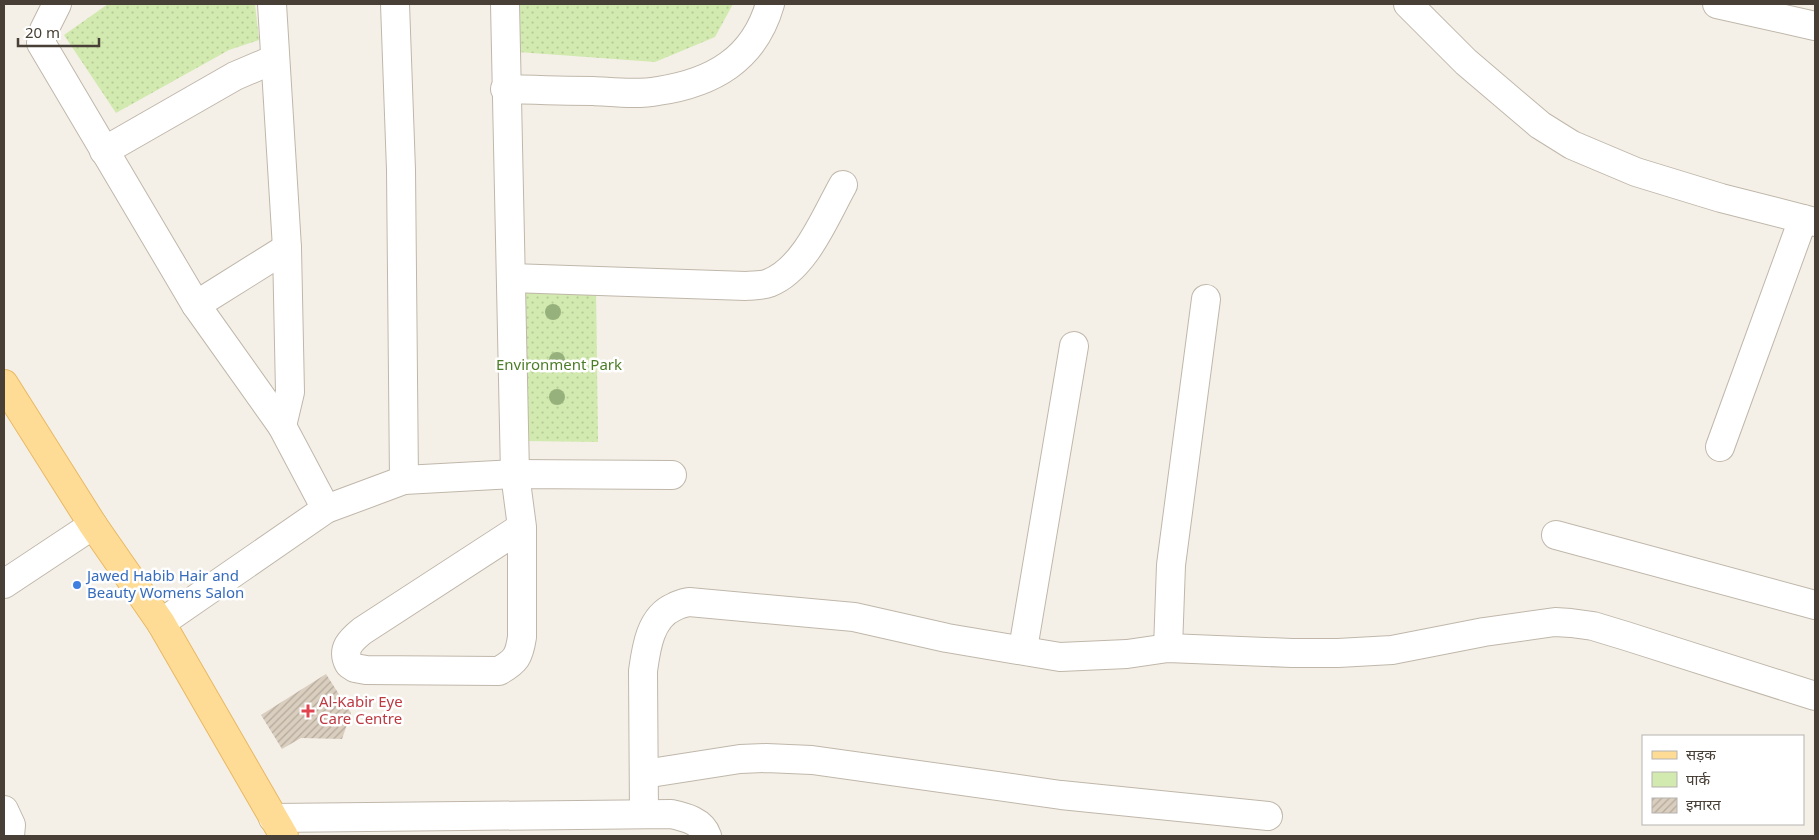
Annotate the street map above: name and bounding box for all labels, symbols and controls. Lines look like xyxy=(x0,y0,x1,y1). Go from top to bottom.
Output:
scale bar xyxy=(18,15,99,47)
text: 20 m xyxy=(25,22,60,42)
park label: Environment Park xyxy=(496,354,622,374)
place label: Jawed Habib Hair and Beauty Womens Salon xyxy=(85,565,244,602)
marker: Jawed Habib Hair and Beauty Womens Salon xyxy=(71,579,83,591)
place label: Al-Kabir Eye Care Centre xyxy=(319,691,403,728)
marker: Al-Kabir Eye Care Centre xyxy=(301,704,315,718)
legend xyxy=(1642,735,1804,825)
text: सड़क xyxy=(1686,744,1716,764)
text: पार्क xyxy=(1686,769,1710,789)
text: इमारत xyxy=(1686,794,1721,814)

